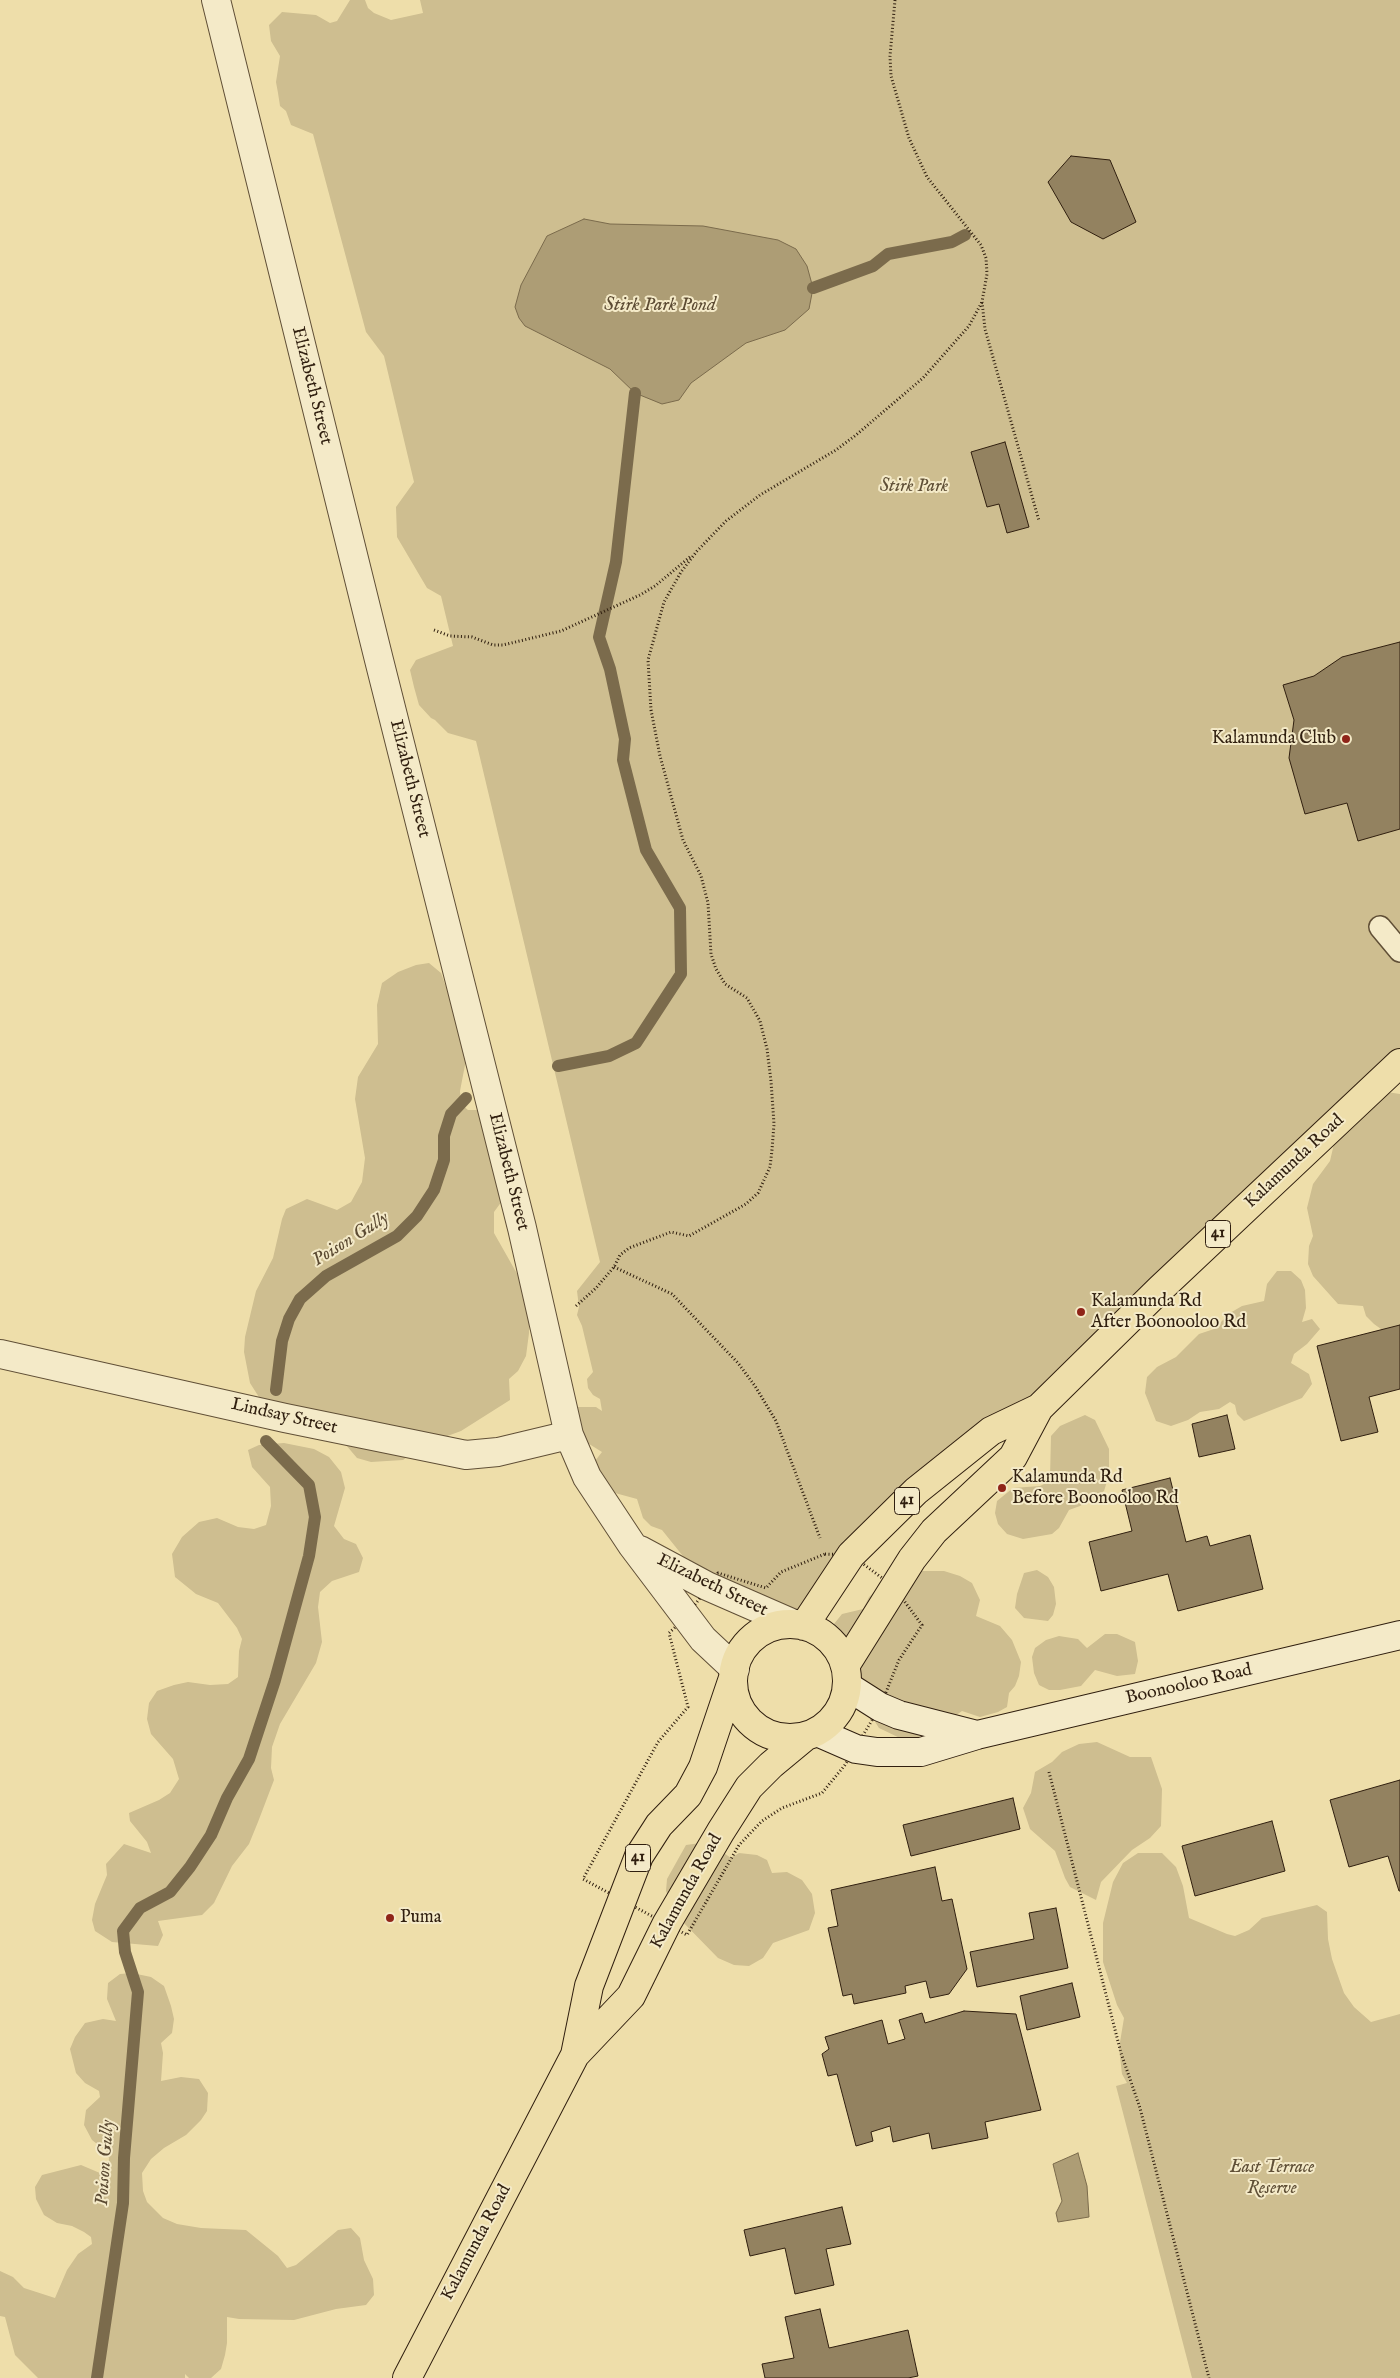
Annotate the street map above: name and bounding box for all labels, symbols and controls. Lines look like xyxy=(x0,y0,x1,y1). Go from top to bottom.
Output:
water label: Stirk Park Pond xyxy=(604,295,716,317)
street label: Elizabeth Street xyxy=(286,325,336,447)
park label: Stirk Park xyxy=(880,476,948,498)
street label: Elizabeth Street xyxy=(384,718,434,840)
place label: Kalamunda Club xyxy=(1212,728,1336,750)
marker: Kalamunda Club xyxy=(1340,733,1352,745)
street label: Kalamunda Road xyxy=(1241,1110,1349,1214)
street label: Elizabeth Street xyxy=(483,1111,533,1233)
water label: Poison Gully xyxy=(309,1208,393,1272)
road number: 41 xyxy=(1206,1220,1230,1248)
place label: Kalamunda Rd After Boonooloo Rd xyxy=(1091,1291,1246,1334)
marker: Kalamunda Rd After Boonooloo Rd xyxy=(1075,1306,1087,1318)
street label: Lindsay Street xyxy=(229,1394,339,1440)
place label: Kalamunda Rd Before Boonooloo Rd xyxy=(1012,1467,1179,1510)
marker: Kalamunda Rd Before Boonooloo Rd xyxy=(996,1482,1008,1494)
road number: 41 xyxy=(894,1488,920,1514)
street label: Elizabeth Street xyxy=(653,1550,771,1622)
street label: Boonooloo Road xyxy=(1124,1660,1254,1710)
street label: Kalamunda Road xyxy=(646,1831,728,1953)
road number: 41 xyxy=(626,1845,650,1872)
place label: Puma xyxy=(400,1907,441,1929)
marker: Puma xyxy=(384,1912,396,1924)
water label: Poison Gully xyxy=(92,2119,120,2207)
park label: East Terrace Reserve xyxy=(1230,2157,1314,2200)
street label: Kalamunda Road xyxy=(437,2181,517,2305)

